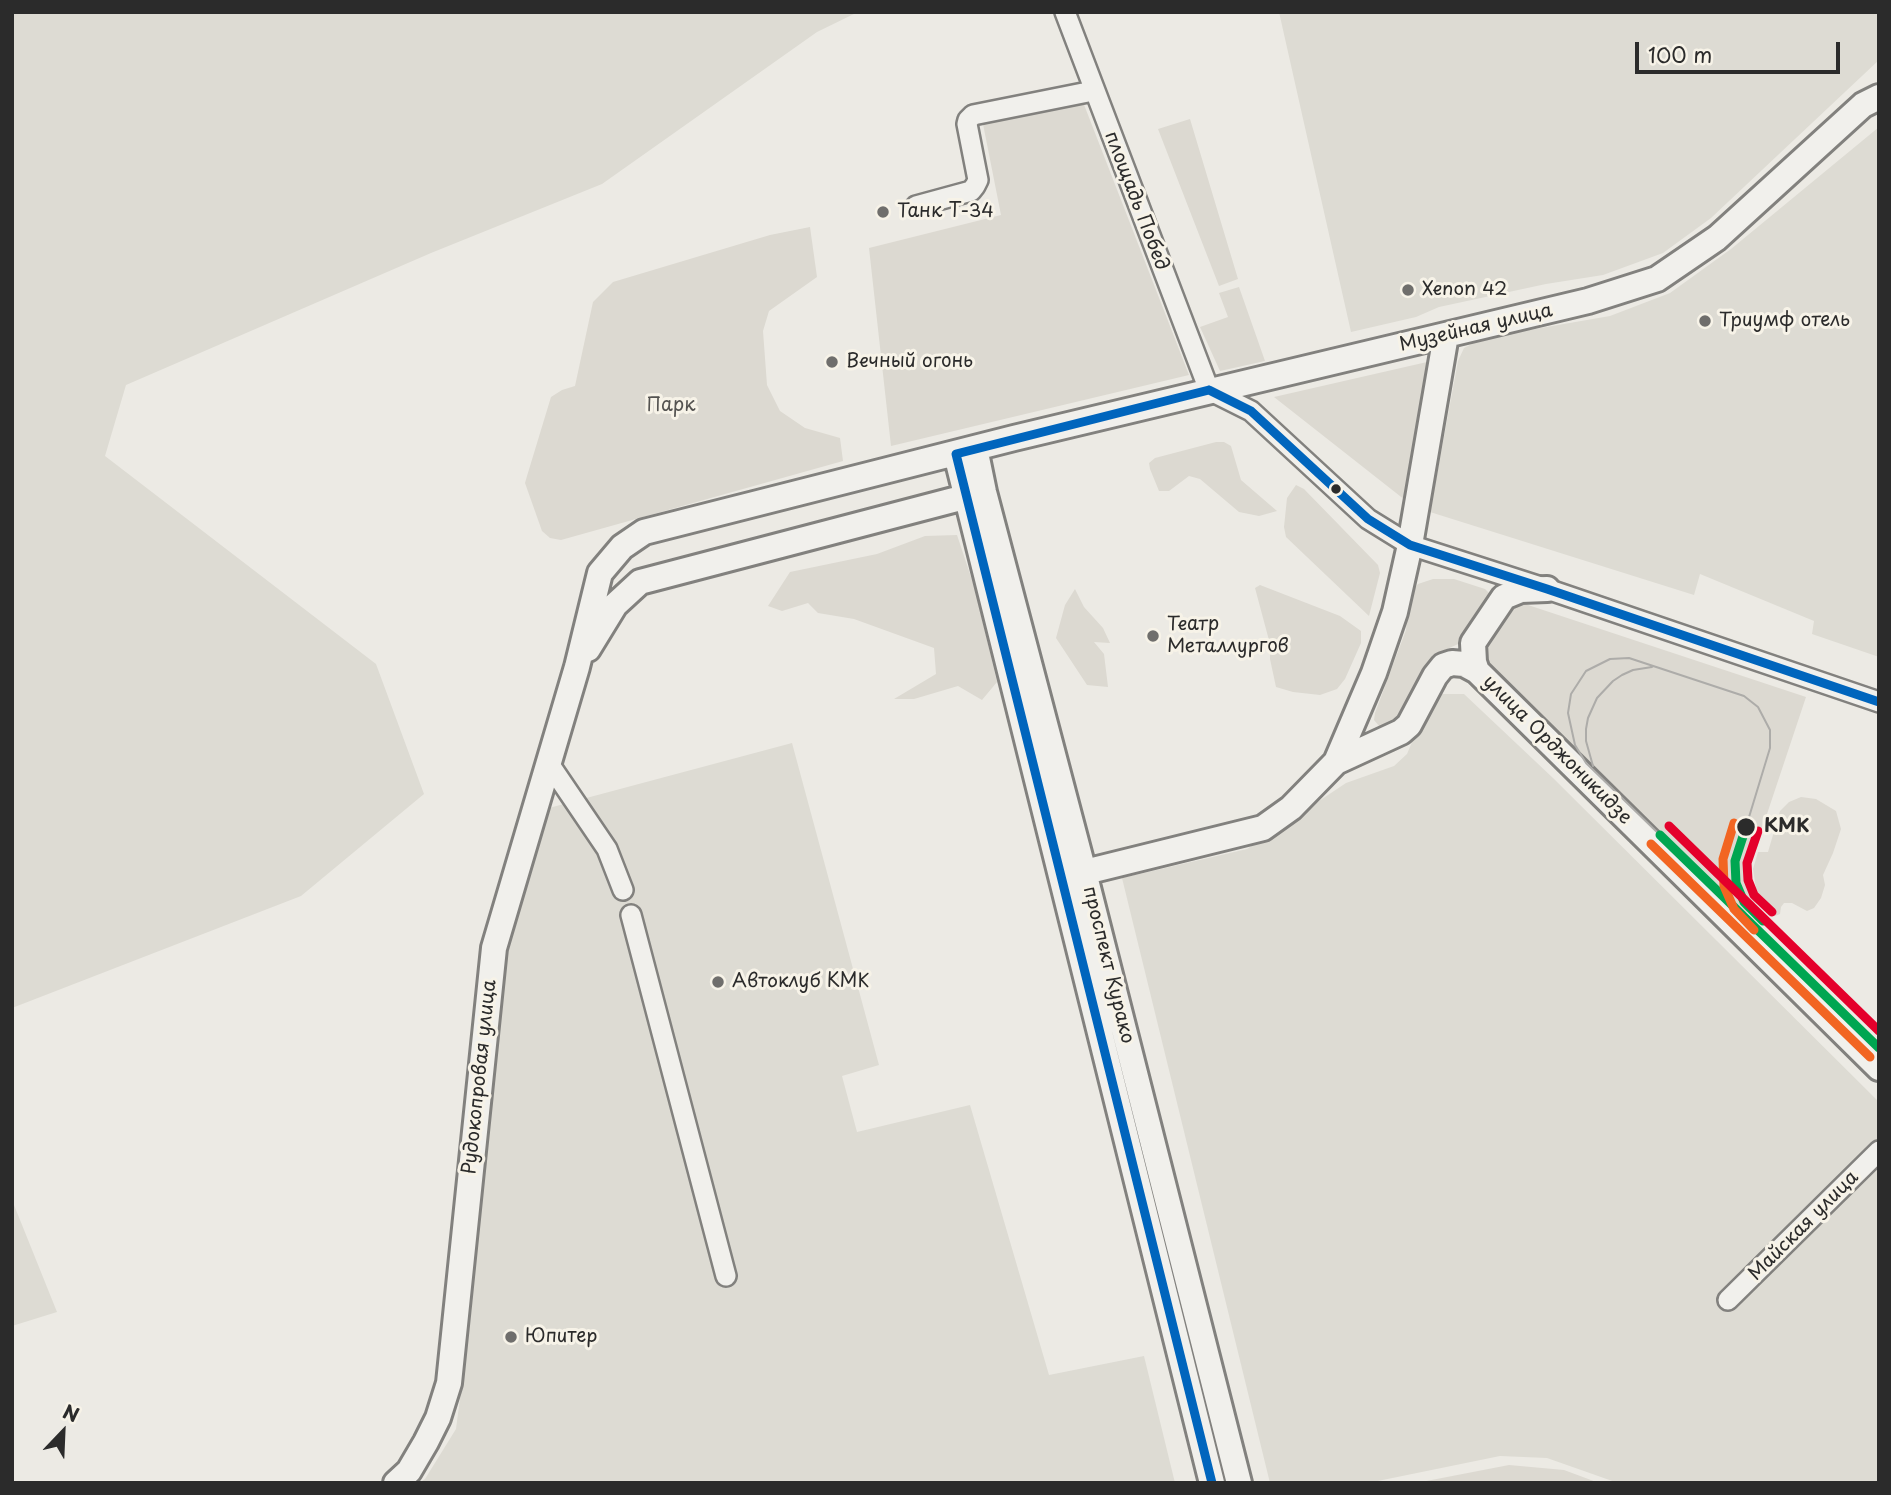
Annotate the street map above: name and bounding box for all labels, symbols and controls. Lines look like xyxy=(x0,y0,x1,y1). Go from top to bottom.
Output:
scale bar xyxy=(1639,28,1844,72)
text: 100 m xyxy=(1648,38,1712,70)
street label: площадь Побед xyxy=(1099,128,1173,274)
place label: Танк Т-34 xyxy=(897,201,994,223)
marker: Танк Т-34 xyxy=(875,204,891,220)
place label: Xenon 42 xyxy=(1422,279,1507,301)
marker: Xenon 42 xyxy=(1400,282,1416,298)
street label: Музейная улица xyxy=(1397,299,1555,357)
place label: Триумф отель xyxy=(1719,310,1850,332)
marker: Триумф отель xyxy=(1697,313,1713,329)
place label: Вечный огонь xyxy=(846,351,973,373)
marker: Вечный огонь xyxy=(824,354,840,370)
park label: Парк xyxy=(646,395,696,417)
unlabelled marker xyxy=(1329,482,1343,496)
place label: Театр Металлургов xyxy=(1167,614,1289,658)
marker: Театр Металлургов xyxy=(1145,628,1161,644)
street label: улица Орджоникидзе xyxy=(1478,671,1636,829)
marker: КМК xyxy=(1735,816,1757,838)
place label: КМК xyxy=(1764,816,1809,838)
street label: проспект Курако xyxy=(1077,884,1139,1046)
place label: Автоклуб КМК xyxy=(732,971,869,993)
marker: Автоклуб КМК xyxy=(710,974,726,990)
street label: Рудокопровая улица xyxy=(458,979,502,1175)
street label: Майская улица xyxy=(1744,1166,1864,1286)
place label: Юпитер xyxy=(525,1326,598,1348)
marker: Юпитер xyxy=(503,1329,519,1345)
north arrow xyxy=(28,1397,98,1467)
text: N xyxy=(59,1397,84,1428)

